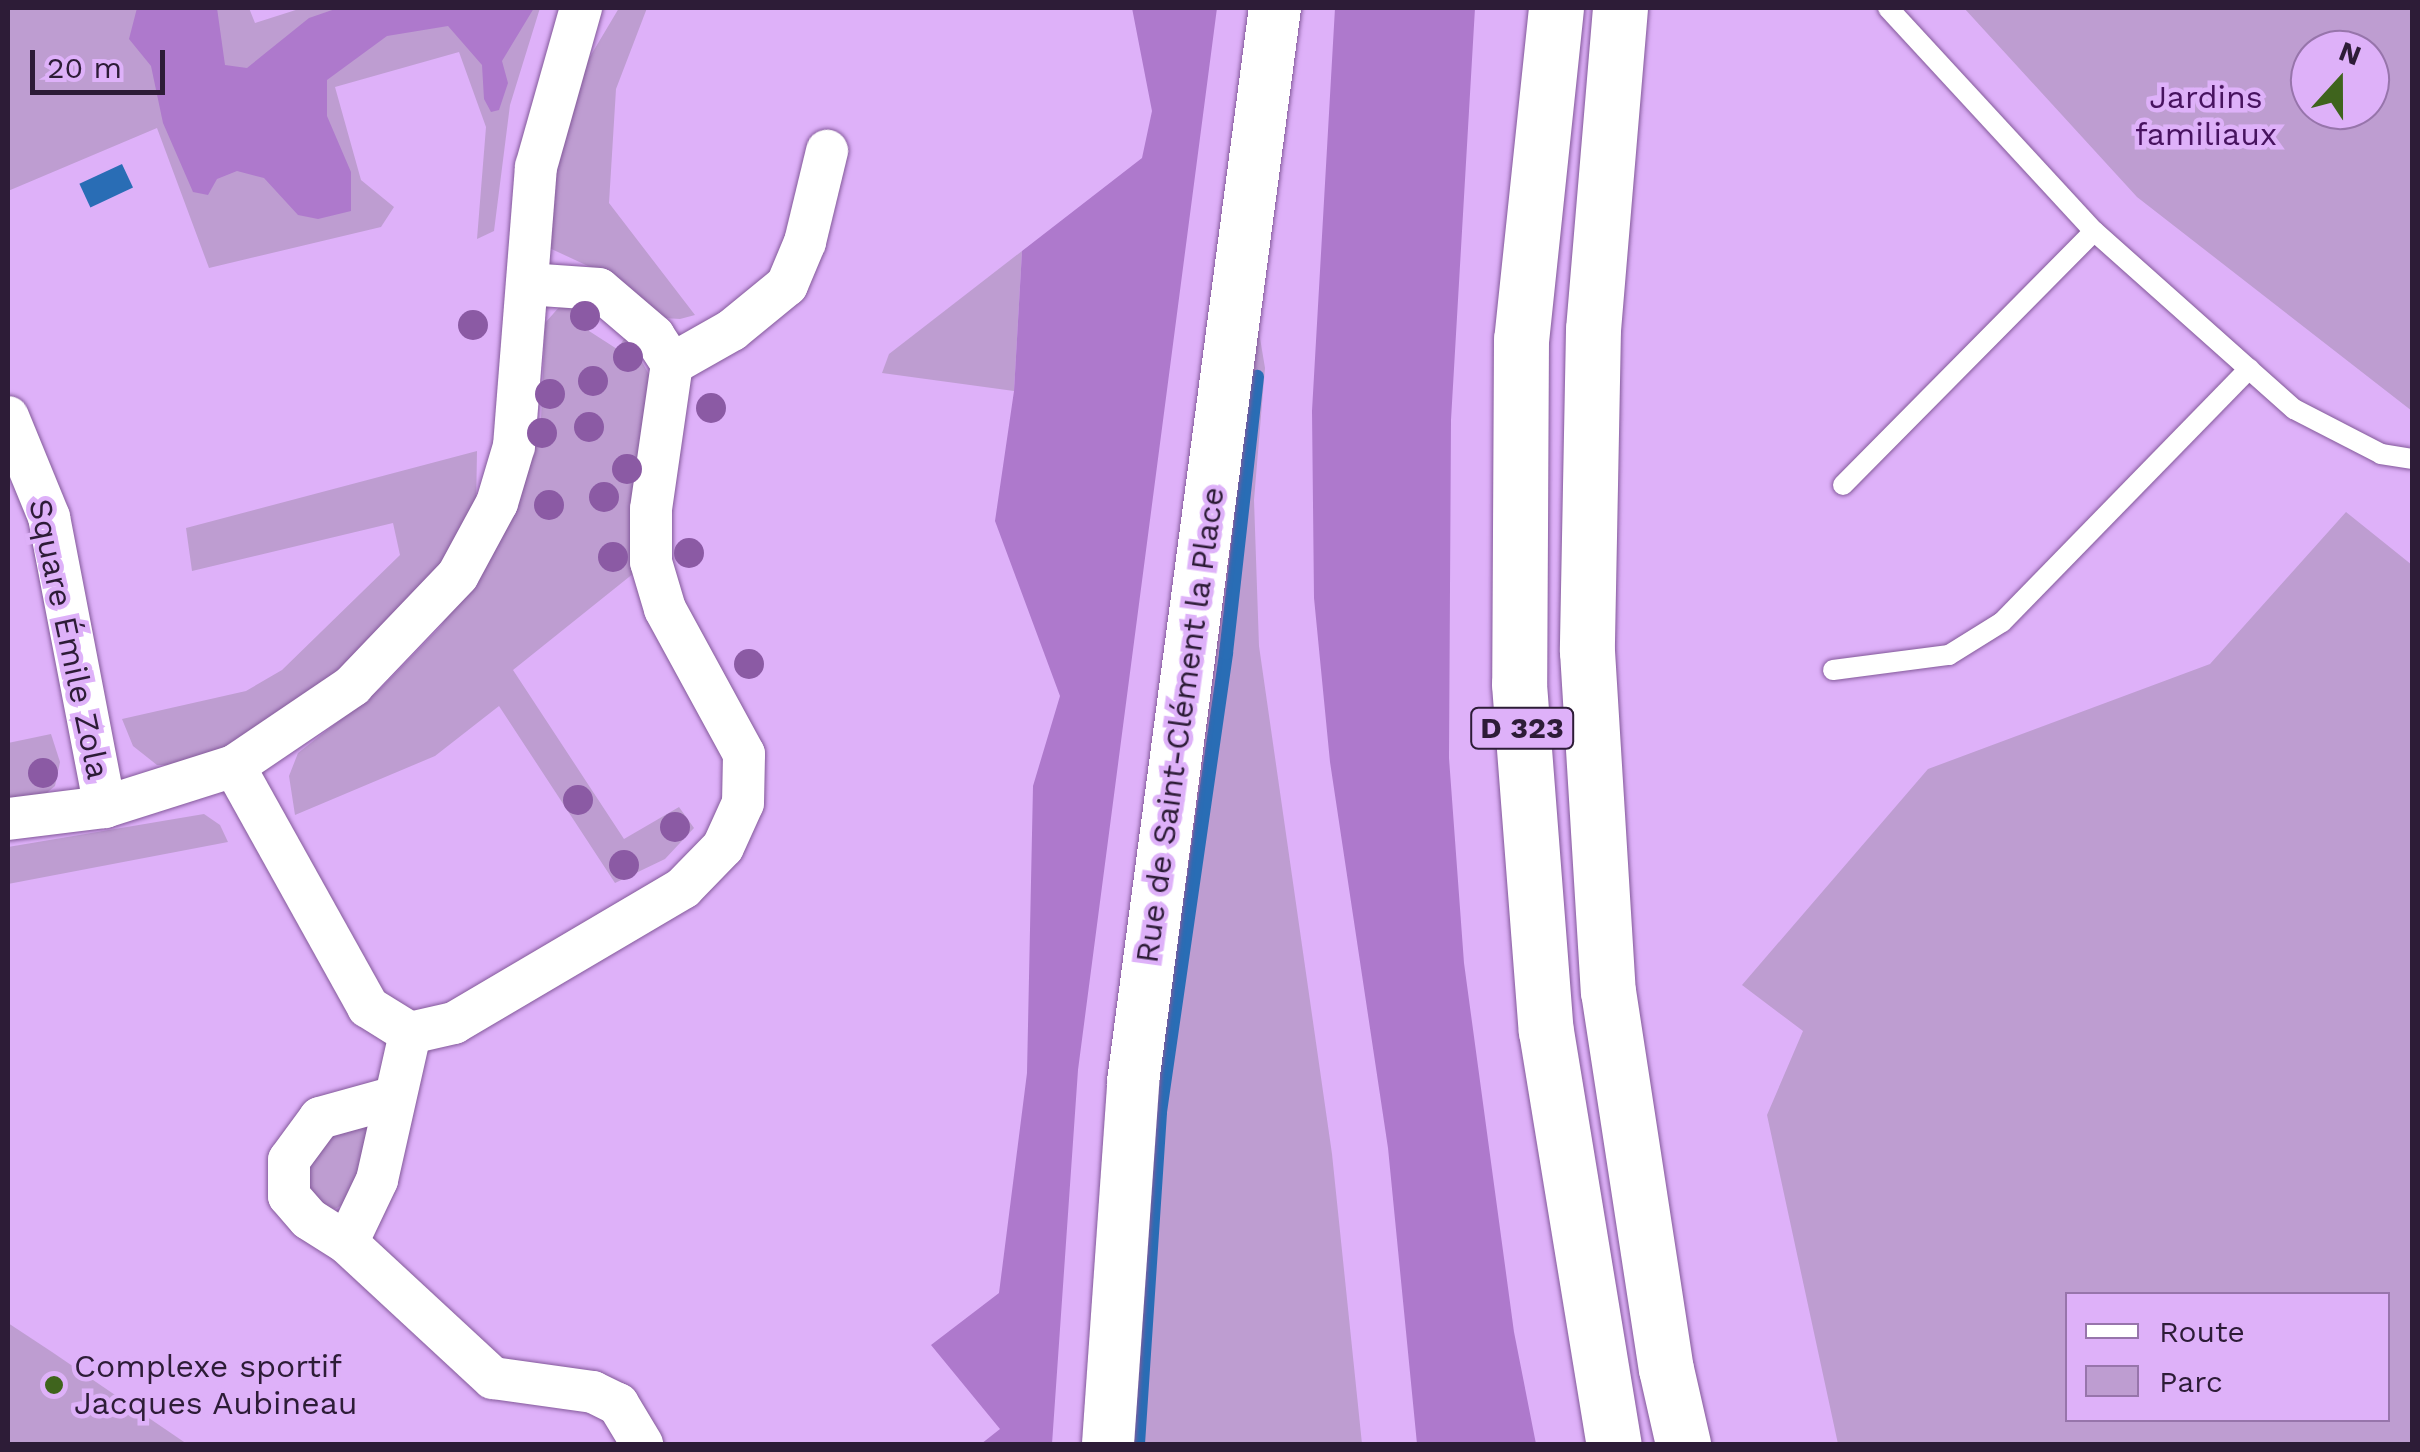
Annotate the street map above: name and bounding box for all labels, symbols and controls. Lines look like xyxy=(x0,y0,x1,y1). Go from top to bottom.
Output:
scale bar xyxy=(35,30,170,92)
north arrow xyxy=(2290,30,2390,130)
text: N xyxy=(2335,34,2366,73)
text: 20 m xyxy=(47,50,122,85)
park label: Jardins familiaux xyxy=(2135,79,2277,154)
street label: Rue de Saint-Clément la Place xyxy=(1128,484,1232,966)
street label: Square Émile Zola xyxy=(21,495,117,783)
road number: D 323 xyxy=(1470,703,1574,753)
legend xyxy=(2065,1292,2390,1422)
text: Route xyxy=(2159,1314,2245,1349)
place label: Complexe sportif Jacques Aubineau xyxy=(74,1348,359,1423)
text: Parc xyxy=(2159,1364,2223,1399)
marker: Complexe sportif Jacques Aubineau xyxy=(43,1374,65,1396)

